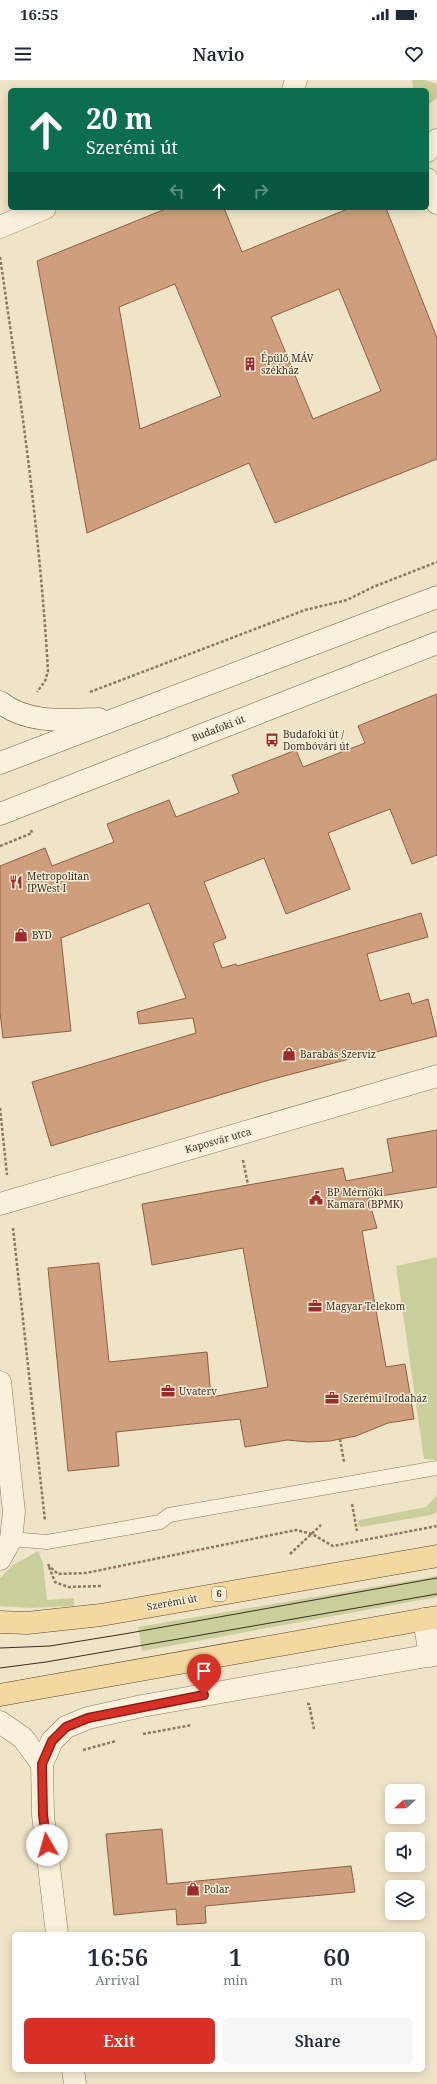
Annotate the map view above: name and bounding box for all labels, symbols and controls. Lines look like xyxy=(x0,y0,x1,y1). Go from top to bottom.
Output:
text: 16:55 xyxy=(20,4,58,24)
text: Navio xyxy=(192,42,245,66)
icon: menu xyxy=(12,43,34,65)
icon: heart xyxy=(403,43,425,65)
text: 20 m xyxy=(86,99,153,137)
icon: ahead xyxy=(20,104,72,156)
text: Szerémi út xyxy=(86,135,178,159)
icon: left xyxy=(166,180,188,202)
icon: ahead xyxy=(208,180,230,202)
icon: right xyxy=(250,180,272,202)
place label: Épülő MÁV székház xyxy=(261,351,314,377)
building icon: Épülő MÁV székház xyxy=(242,356,258,372)
street label: Budafoki út xyxy=(190,711,247,745)
place label: Budafoki út / Dombóvári út xyxy=(283,727,350,753)
bus stop icon: Budafoki út / Dombóvári út xyxy=(264,732,280,748)
place label: Metropolitan IPWest I xyxy=(27,869,90,895)
restaurant icon: Metropolitan IPWest I xyxy=(8,874,24,890)
shop icon: BYD xyxy=(13,927,29,943)
place label: BYD xyxy=(32,928,52,942)
shop icon: Barabás Szerviz xyxy=(281,1046,297,1062)
place label: Barabás Szerviz xyxy=(300,1047,376,1061)
street label: Kaposvár utca xyxy=(183,1124,253,1156)
place label: BP Mérnöki Kamara (BPMK) xyxy=(327,1185,403,1211)
public building icon: BP Mérnöki Kamara (BPMK) xyxy=(308,1190,324,1206)
office icon: Magyar Telekom xyxy=(307,1298,323,1314)
place label: Magyar Telekom xyxy=(326,1299,406,1313)
office icon: Uvaterv xyxy=(160,1383,176,1399)
place label: Uvaterv xyxy=(179,1384,217,1398)
office icon: Szerémi Irodaház xyxy=(324,1390,340,1406)
place label: Szerémi Irodaház xyxy=(343,1391,427,1405)
road number: 6 xyxy=(212,1587,226,1601)
street label: Szerémi út xyxy=(146,1591,199,1613)
pin xyxy=(187,1654,221,1695)
icon: arrive xyxy=(193,1660,215,1682)
north arrow xyxy=(385,1784,425,1824)
map controls xyxy=(385,1784,425,1920)
position arrow xyxy=(26,1824,68,1866)
button: sound xyxy=(385,1832,425,1872)
button: layers xyxy=(385,1880,425,1920)
shop icon: Polar xyxy=(185,1881,201,1897)
place label: Polar xyxy=(204,1882,230,1896)
text: 16:56 xyxy=(87,1940,148,1973)
text: 1 xyxy=(229,1940,242,1973)
text: 60 xyxy=(323,1940,350,1973)
text: Arrival xyxy=(95,1971,140,1989)
text: min xyxy=(223,1971,248,1989)
text: m xyxy=(330,1971,343,1989)
button: Exit xyxy=(24,2018,215,2064)
button: Share xyxy=(223,2018,413,2064)

